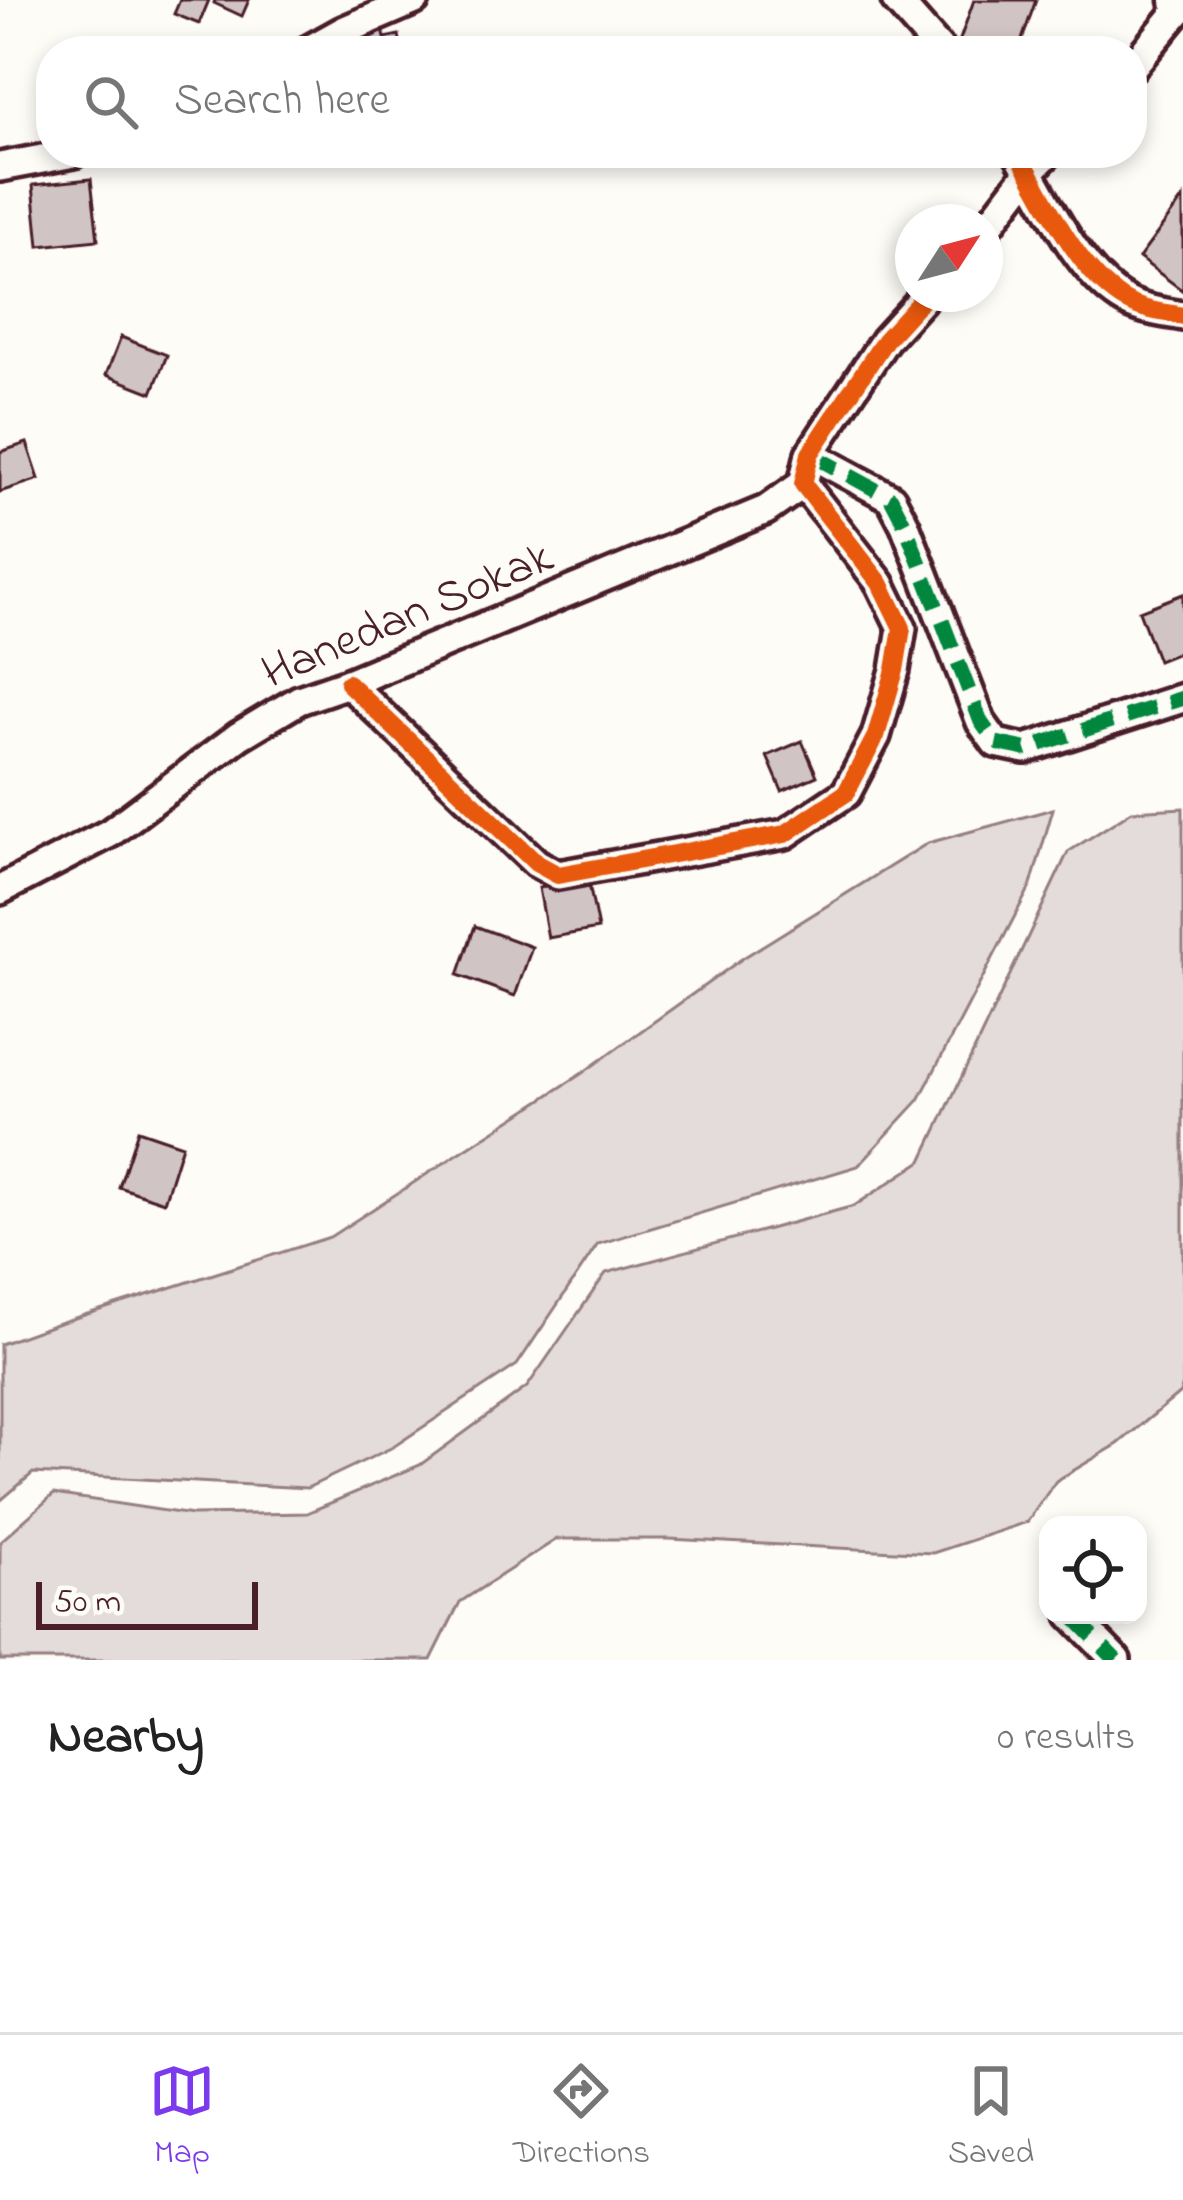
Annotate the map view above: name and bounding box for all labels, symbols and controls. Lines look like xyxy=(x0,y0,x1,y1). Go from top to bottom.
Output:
search box xyxy=(36,36,1147,168)
icon: search xyxy=(78,69,144,135)
text: Search here xyxy=(174,69,390,135)
north arrow xyxy=(895,204,1003,312)
street label: Hanedan Sokak xyxy=(252,523,565,709)
map controls xyxy=(1039,1516,1147,1624)
button: locate xyxy=(1039,1516,1147,1624)
scale bar xyxy=(36,1576,258,1629)
text: 50 m xyxy=(54,1579,121,1627)
text: Nearby xyxy=(48,1701,204,1776)
text: 0 results xyxy=(997,1710,1135,1767)
tab: Map xyxy=(149,2058,215,2178)
tab: Directions xyxy=(513,2058,650,2178)
tab: Saved xyxy=(948,2058,1034,2178)

